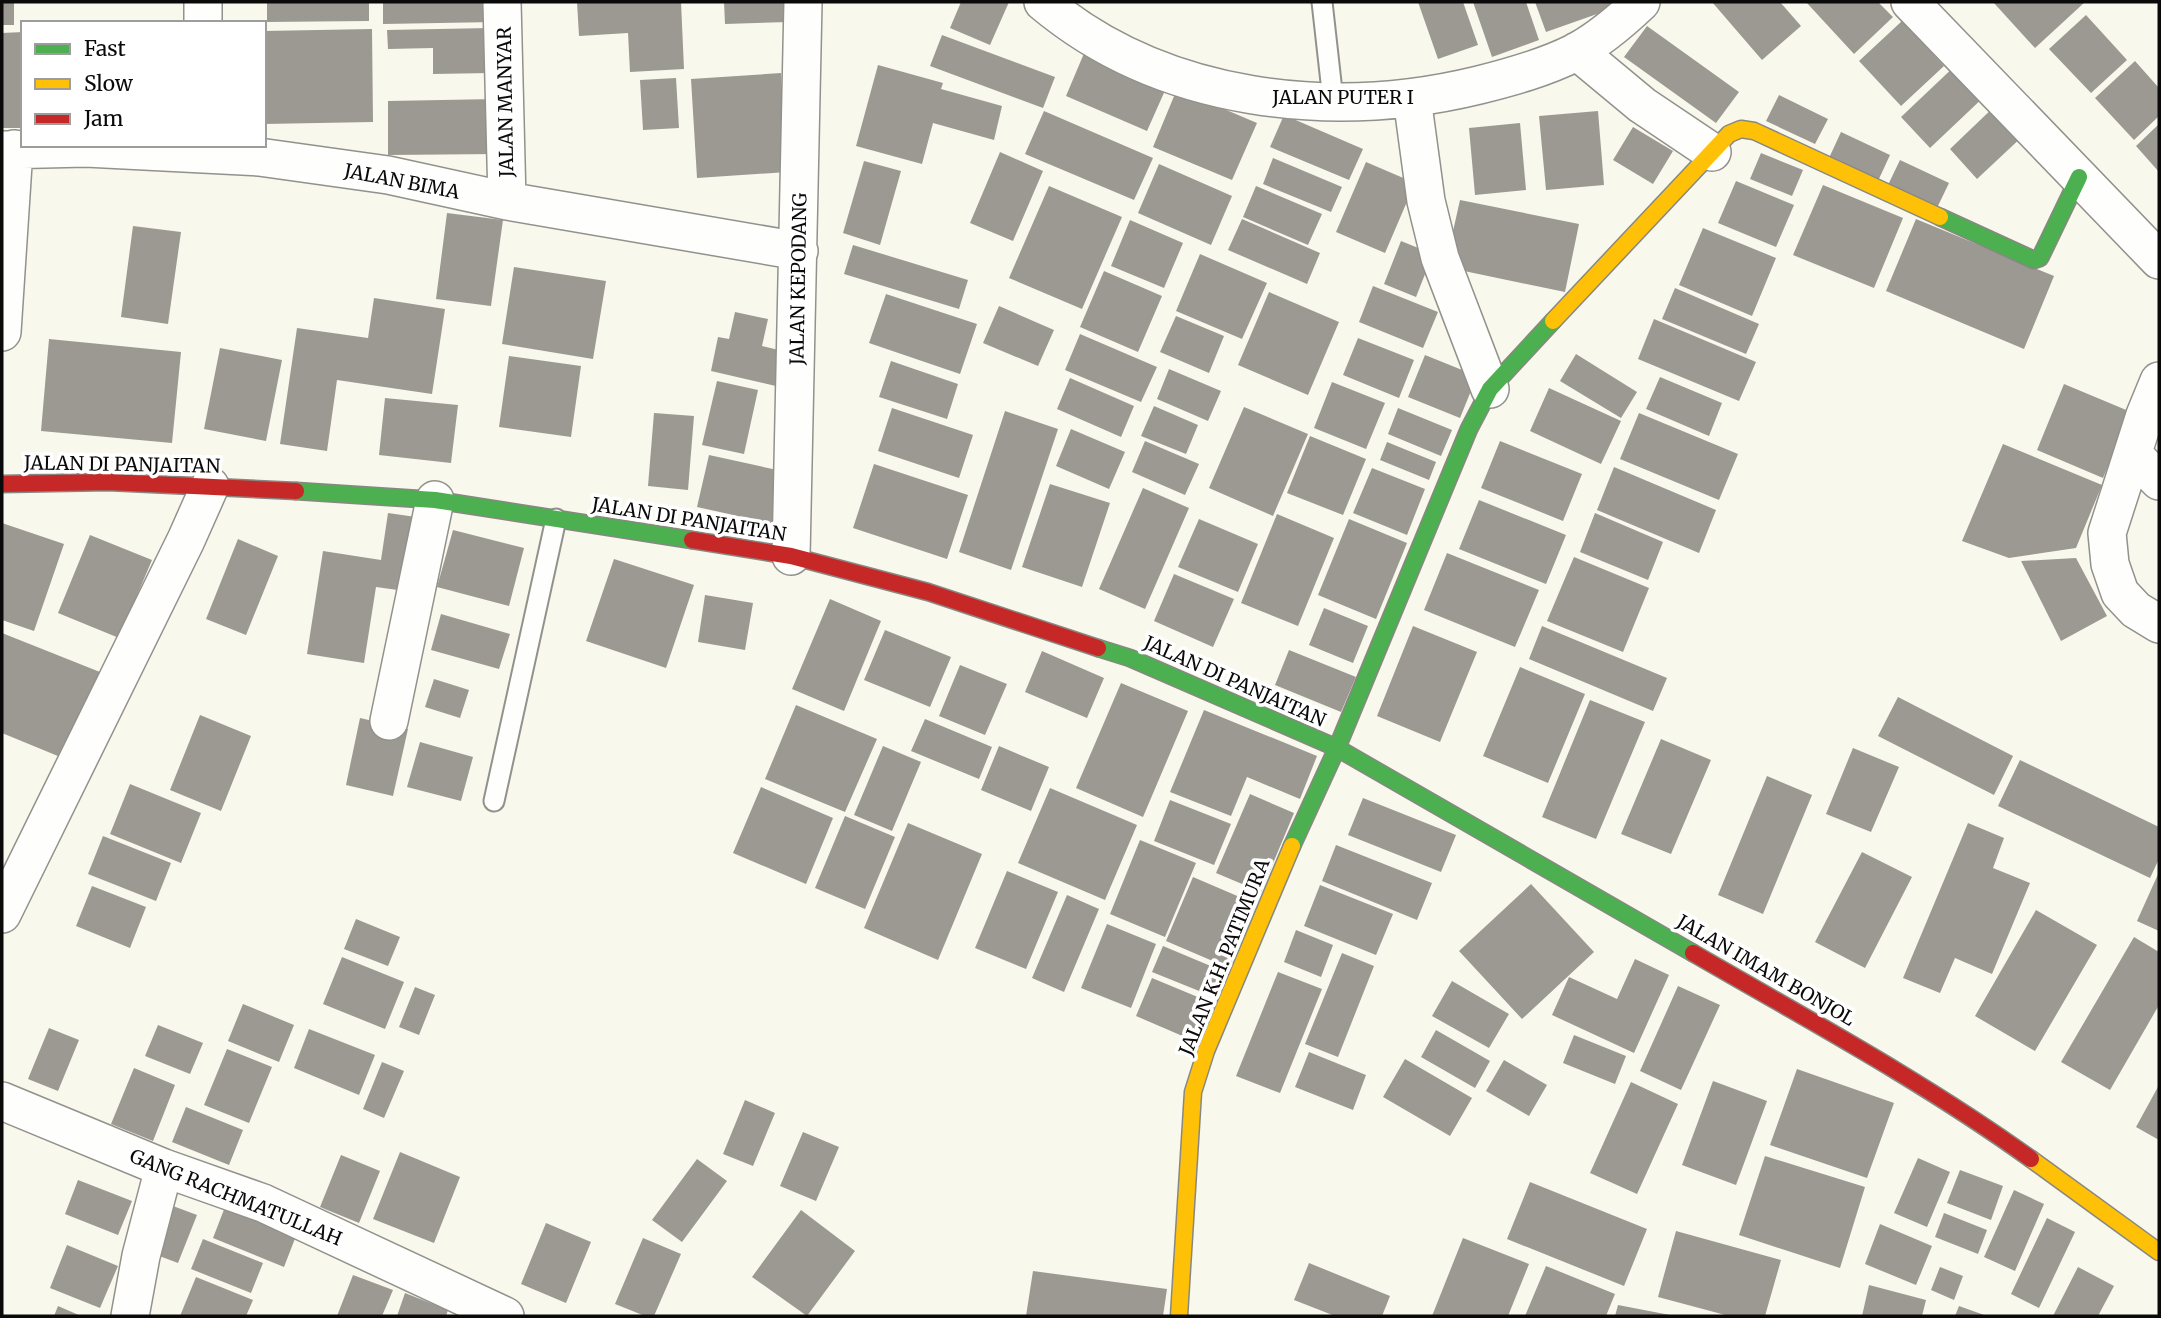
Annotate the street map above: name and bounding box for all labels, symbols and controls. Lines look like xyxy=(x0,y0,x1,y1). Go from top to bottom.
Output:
legend xyxy=(21,21,266,147)
street label: JALAN MANYAR xyxy=(492,26,518,179)
text: Fast xyxy=(84,35,126,62)
text: Slow xyxy=(84,70,133,97)
street label: JALAN PUTER I xyxy=(1271,85,1414,109)
text: Jam xyxy=(83,105,123,132)
street label: JALAN BIMA xyxy=(341,158,462,204)
street label: JALAN KEPODANG xyxy=(784,192,812,366)
street label: JALAN DI PANJAITAN xyxy=(23,450,221,478)
street label: JALAN DI PANJAITAN xyxy=(589,492,788,546)
street label: JALAN DI PANJAITAN xyxy=(1139,630,1330,732)
street label: JALAN K.H. PATIMURA xyxy=(1173,854,1275,1060)
street label: JALAN IMAM BONJOL xyxy=(1672,909,1860,1031)
street label: GANG RACHMATULLAH xyxy=(126,1143,346,1251)

